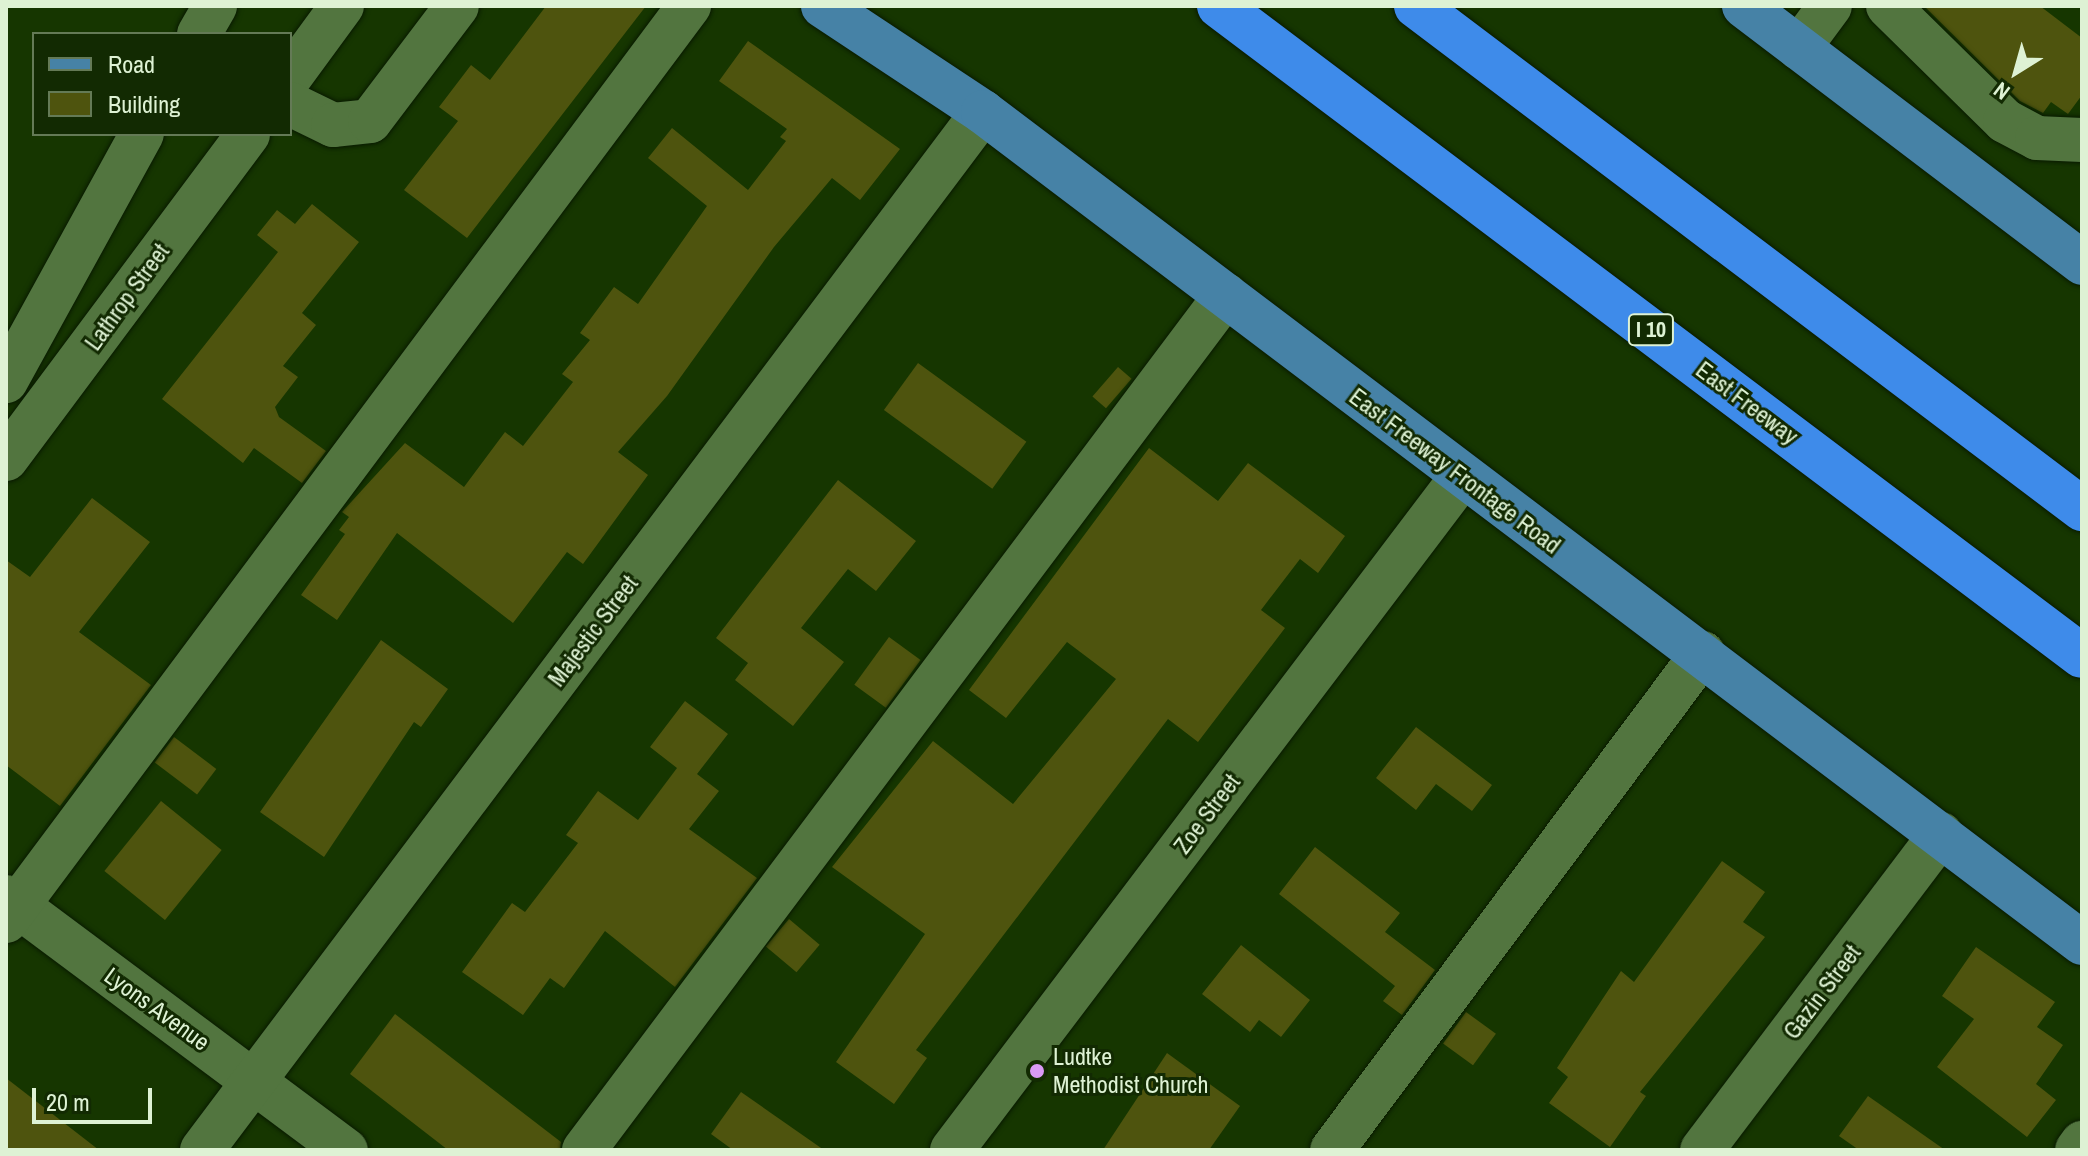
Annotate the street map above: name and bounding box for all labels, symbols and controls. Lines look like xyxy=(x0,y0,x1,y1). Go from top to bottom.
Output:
legend xyxy=(32,32,292,136)
north arrow xyxy=(1976,32,2056,112)
text: Road xyxy=(108,48,155,80)
text: N xyxy=(1987,75,2016,107)
text: Building xyxy=(108,88,180,120)
street label: Lathrop Street xyxy=(79,238,175,356)
road number: I 10 xyxy=(1627,312,1675,348)
street label: East Freeway xyxy=(1690,355,1804,451)
street label: East Freeway Frontage Road xyxy=(1344,382,1566,560)
street label: Majestic Street xyxy=(542,570,644,692)
street label: Zoe Street xyxy=(1168,769,1246,859)
street label: Gazin Street xyxy=(1777,939,1867,1045)
street label: Lyons Avenue xyxy=(99,961,215,1057)
place label: Ludtke Methodist Church xyxy=(1053,1043,1208,1099)
marker: Ludtke Methodist Church xyxy=(1028,1062,1046,1080)
scale bar xyxy=(36,1072,156,1122)
text: 20 m xyxy=(46,1086,90,1118)

